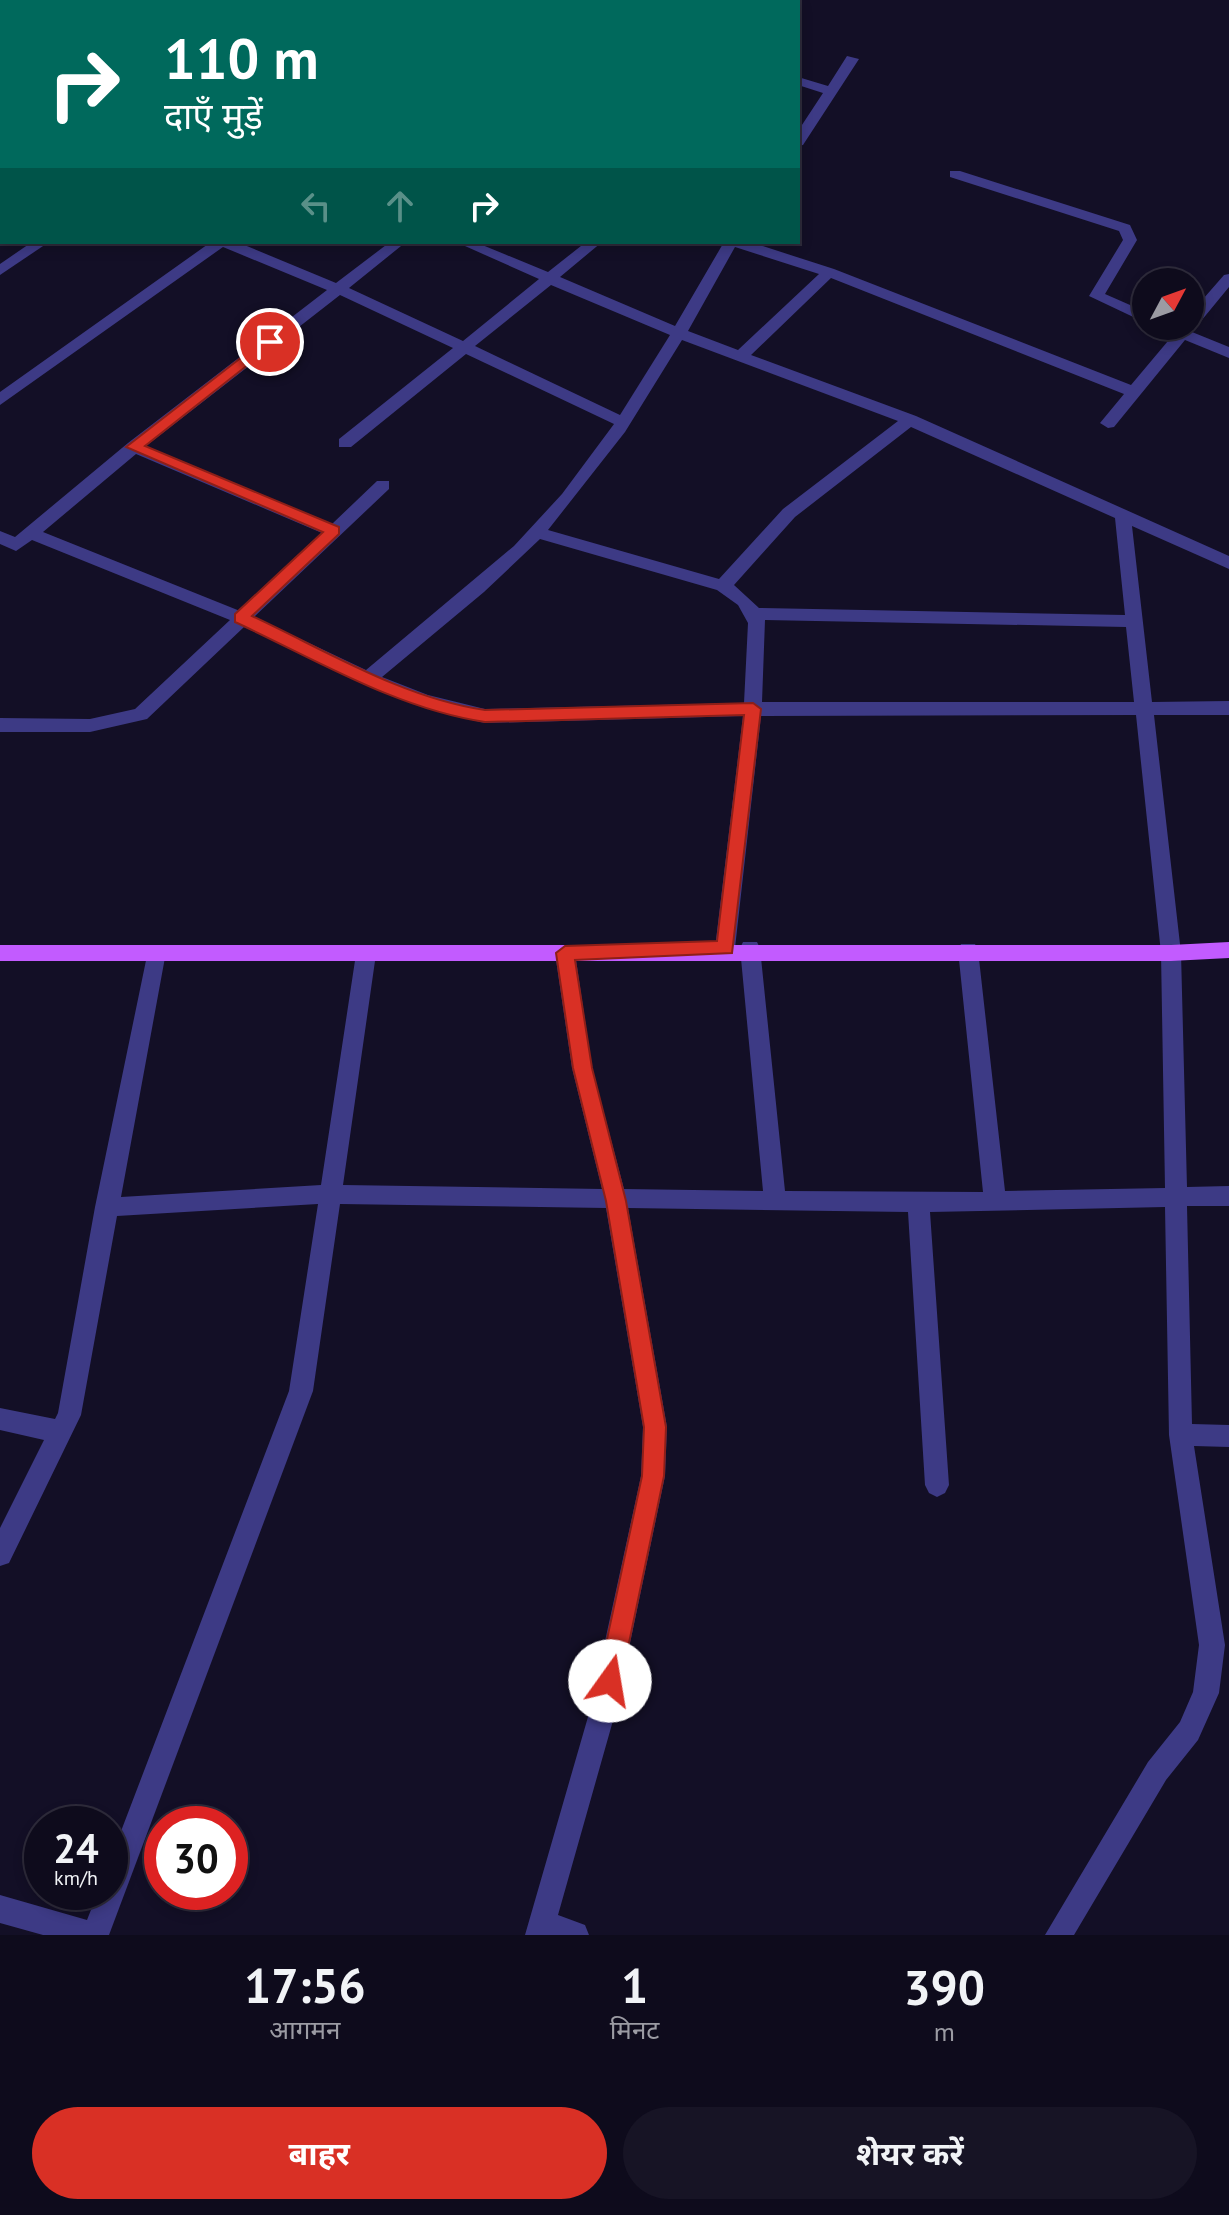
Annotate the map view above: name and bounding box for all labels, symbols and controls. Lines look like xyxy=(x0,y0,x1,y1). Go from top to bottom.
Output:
text: 110 m xyxy=(164,22,319,94)
icon: right xyxy=(32,32,136,136)
text: दाएँ मुड़ें xyxy=(164,92,263,139)
icon: left xyxy=(294,184,338,228)
icon: ahead xyxy=(378,184,422,228)
icon: right xyxy=(462,184,506,228)
north arrow xyxy=(1132,268,1204,340)
map controls xyxy=(1132,268,1204,340)
pin xyxy=(236,308,304,376)
icon: arrive xyxy=(248,320,292,364)
position arrow xyxy=(568,1639,652,1723)
speed limit sign: 30 xyxy=(144,1806,248,1910)
text: 24 xyxy=(53,1822,99,1874)
text: km/h xyxy=(54,1865,98,1891)
text: 17:56 xyxy=(244,1954,366,2016)
text: 1 xyxy=(621,1954,648,2016)
text: 390 xyxy=(903,1956,985,2018)
text: आगमन xyxy=(269,2013,340,2046)
text: मिनट xyxy=(610,2013,659,2046)
text: m xyxy=(934,2015,955,2048)
button: बाहर xyxy=(32,2107,607,2199)
button: शेयर करें xyxy=(623,2107,1197,2199)

